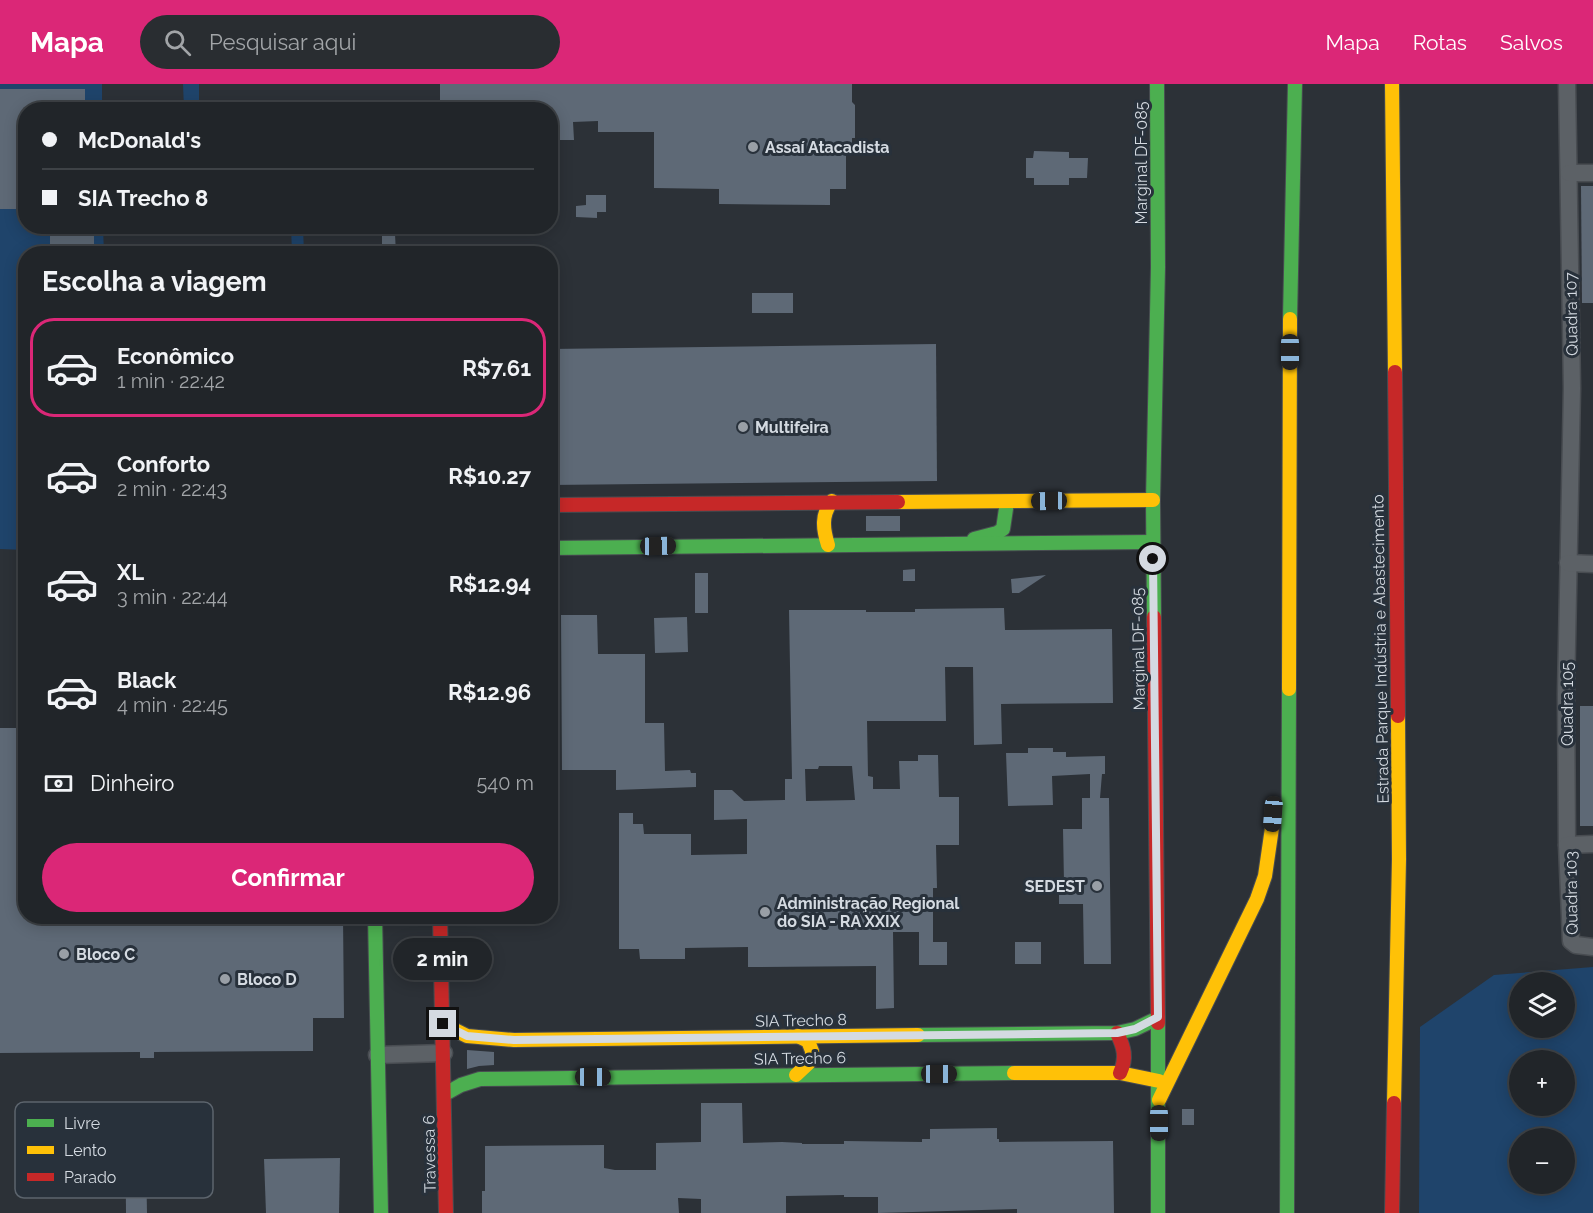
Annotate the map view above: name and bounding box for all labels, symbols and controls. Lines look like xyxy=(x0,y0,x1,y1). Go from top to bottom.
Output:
search box xyxy=(140,15,560,69)
text: Mapa xyxy=(30,26,104,59)
icon: search xyxy=(161,26,194,59)
text: Pesquisar aqui xyxy=(209,29,356,55)
text: Mapa xyxy=(1326,30,1380,55)
text: Rotas xyxy=(1413,30,1467,55)
text: Salvos xyxy=(1500,30,1563,55)
street label: Marginal DF-085 xyxy=(1132,101,1151,224)
text: McDonald's xyxy=(78,127,201,153)
place label: Assaí Atacadista xyxy=(765,138,890,157)
marker: Assaí Atacadista xyxy=(746,140,760,154)
text: SIA Trecho 8 xyxy=(78,185,208,211)
text: Escolha a viagem xyxy=(42,266,267,297)
street label: Quadra 107 xyxy=(1561,272,1582,356)
car xyxy=(1281,334,1299,370)
icon: car xyxy=(45,341,99,395)
text: Econômico xyxy=(117,343,234,369)
text: R$7.61 xyxy=(462,355,531,381)
text: 1 min · 22:42 xyxy=(117,369,225,393)
place label: Multifeira xyxy=(755,418,829,437)
marker: Multifeira xyxy=(736,420,750,434)
icon: car xyxy=(45,449,99,503)
text: Conforto xyxy=(117,451,210,477)
text: R$10.27 xyxy=(448,463,531,489)
text: 2 min · 22:43 xyxy=(117,477,227,501)
car xyxy=(1031,492,1067,510)
street label: Estrada Parque Indústria e Abastecimento xyxy=(1368,494,1393,804)
car xyxy=(640,537,676,555)
route start xyxy=(1139,545,1166,572)
icon: car xyxy=(45,557,99,611)
text: XL xyxy=(117,559,144,585)
text: R$12.94 xyxy=(449,571,531,597)
text: 3 min · 22:44 xyxy=(117,585,228,609)
street label: Marginal DF-085 xyxy=(1128,587,1149,711)
street label: Quadra 105 xyxy=(1558,662,1577,746)
icon: car xyxy=(45,665,99,719)
text: Black xyxy=(117,667,176,693)
text: R$12.96 xyxy=(448,679,531,705)
text: 4 min · 22:45 xyxy=(117,693,228,717)
icon: cash xyxy=(42,767,75,800)
text: Dinheiro xyxy=(90,770,174,796)
text: 540 m xyxy=(476,771,534,795)
car xyxy=(1262,795,1284,833)
button: Confirmar xyxy=(42,843,534,912)
street label: Quadra 103 xyxy=(1561,851,1582,935)
place label: SEDEST xyxy=(1025,877,1085,896)
marker: SEDEST xyxy=(1090,879,1104,893)
place label: Administração Regional do SIA - RA XXIX xyxy=(777,894,960,931)
marker: Administração Regional do SIA - RA XXIX xyxy=(758,905,772,919)
callout: 2 min xyxy=(394,937,492,979)
place label: Bloco C xyxy=(76,945,135,964)
marker: Bloco C xyxy=(57,947,71,961)
text: 2 min xyxy=(417,947,468,971)
place label: Bloco D xyxy=(237,970,297,989)
marker: Bloco D xyxy=(218,972,232,986)
map controls xyxy=(1509,972,1575,1194)
button: layers xyxy=(1509,972,1575,1038)
route end xyxy=(429,1010,456,1037)
street label: SIA Trecho 8 xyxy=(755,1010,847,1031)
street label: SIA Trecho 6 xyxy=(754,1048,846,1069)
button: + xyxy=(1509,1050,1575,1116)
car xyxy=(921,1065,957,1083)
car xyxy=(575,1068,611,1086)
legend xyxy=(15,1102,213,1198)
car xyxy=(1150,1105,1168,1141)
text: Livre xyxy=(64,1114,100,1133)
street label: Travessa 6 xyxy=(419,1115,440,1193)
button: − xyxy=(1509,1128,1575,1194)
text: Lento xyxy=(64,1141,107,1160)
text: Parado xyxy=(64,1168,116,1187)

